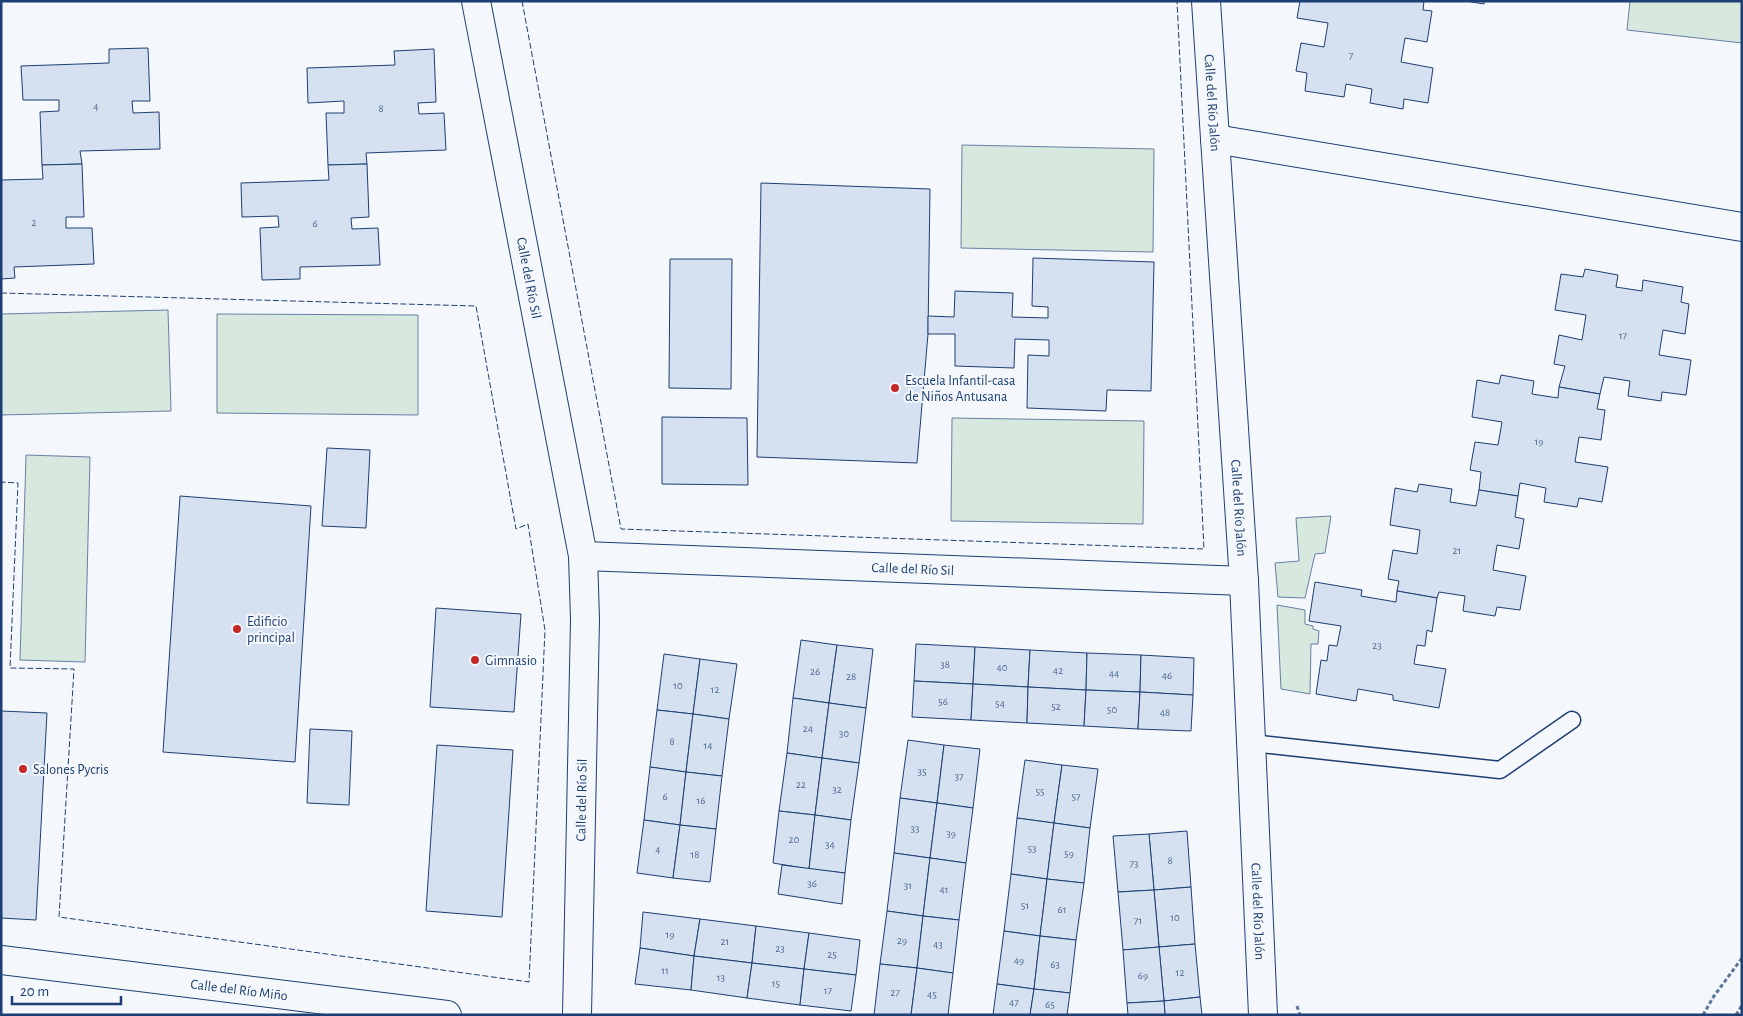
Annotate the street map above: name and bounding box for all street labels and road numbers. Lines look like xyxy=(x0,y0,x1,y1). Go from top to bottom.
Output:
street label: Calle del Río Jalón xyxy=(1202,54,1222,152)
street label: Calle del Río Sil xyxy=(514,236,543,320)
street label: Calle del Río Jalón xyxy=(1228,459,1248,557)
street label: Calle del Río Sil xyxy=(871,561,954,578)
street label: Calle del Río Sil xyxy=(574,759,590,841)
street label: Calle del Río Jalón xyxy=(1248,863,1267,960)
street label: Calle del Río Miño xyxy=(190,977,289,1003)

